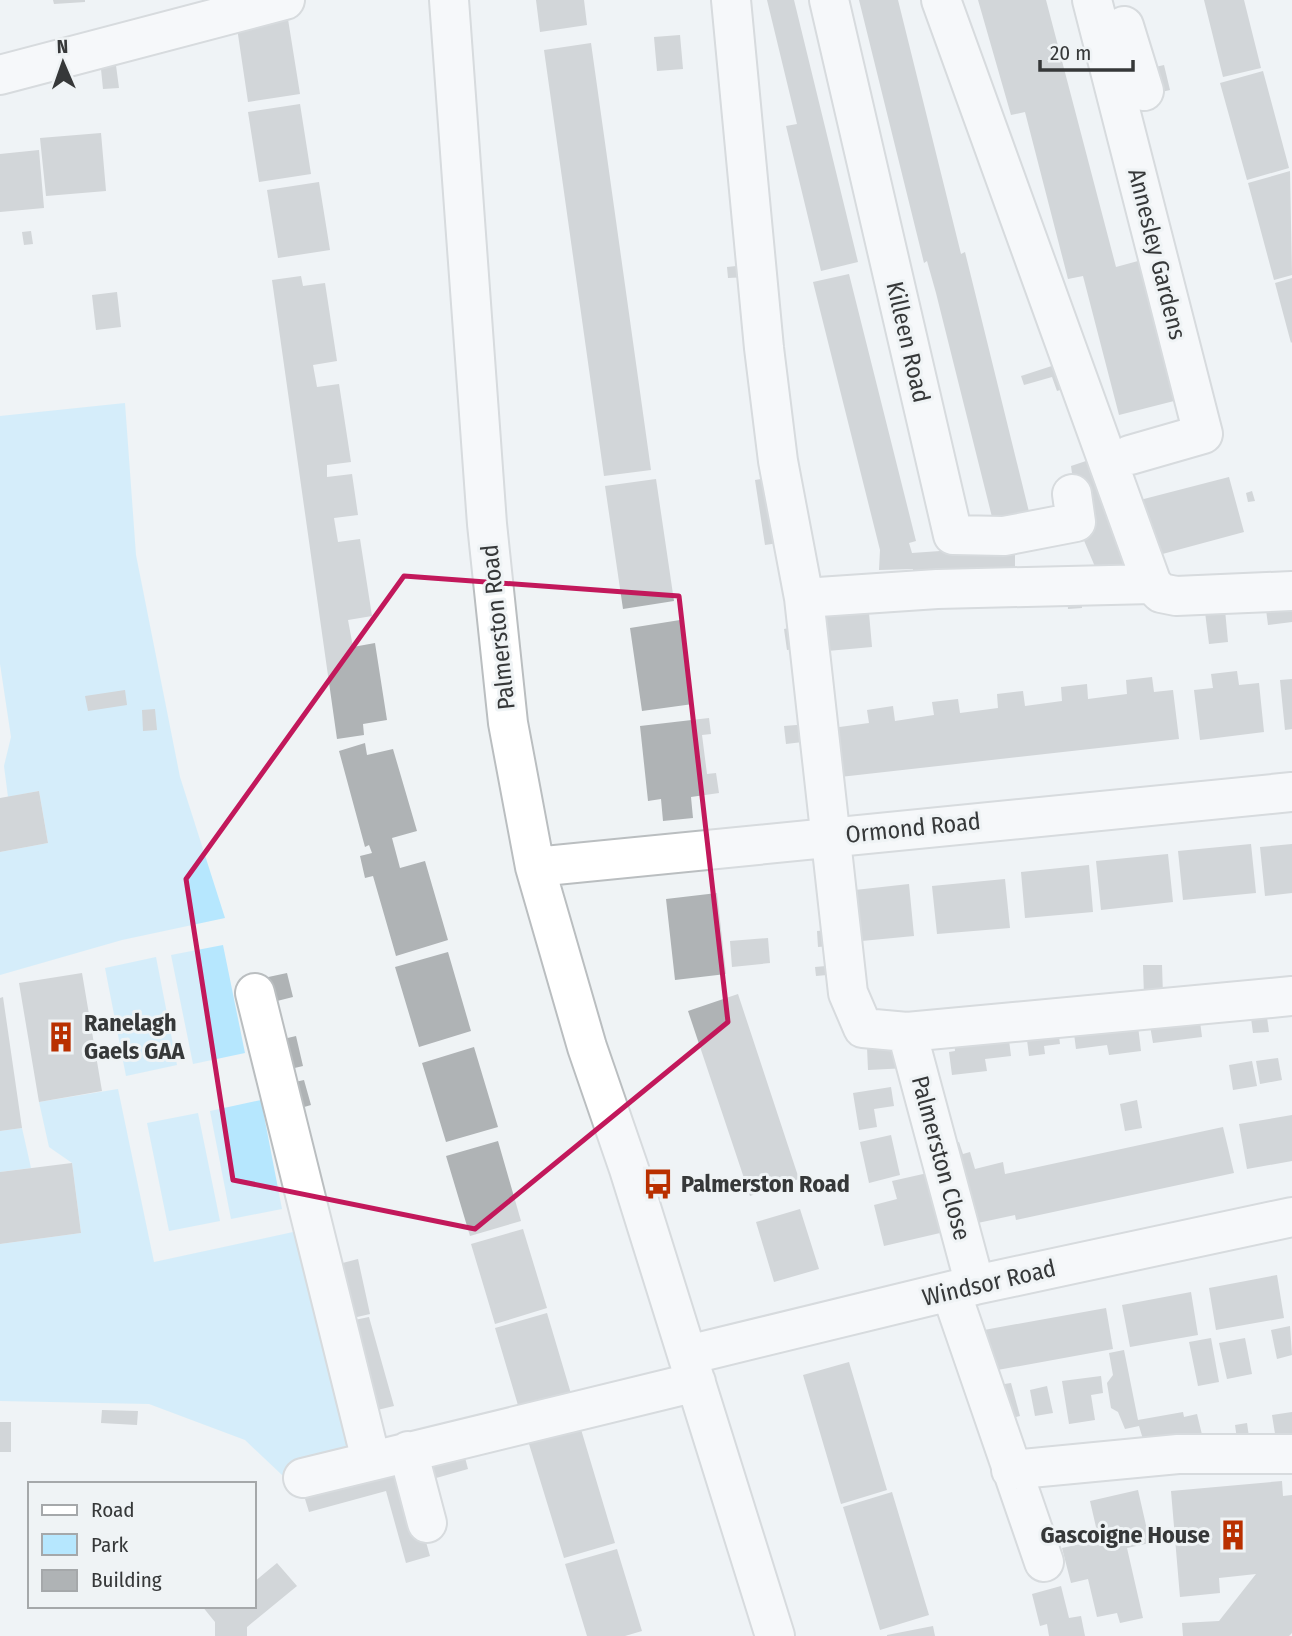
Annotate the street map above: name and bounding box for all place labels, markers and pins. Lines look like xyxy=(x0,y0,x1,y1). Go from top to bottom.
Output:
place label: Ranelagh Gaels GAA xyxy=(84,1009,186,1065)
building icon: Ranelagh Gaels GAA xyxy=(44,1020,78,1054)
bus stop icon: Palmerston Road xyxy=(641,1167,675,1201)
place label: Palmerston Road xyxy=(681,1170,850,1198)
building icon: Gascoigne House xyxy=(1216,1518,1250,1552)
place label: Gascoigne House xyxy=(1040,1521,1210,1549)

